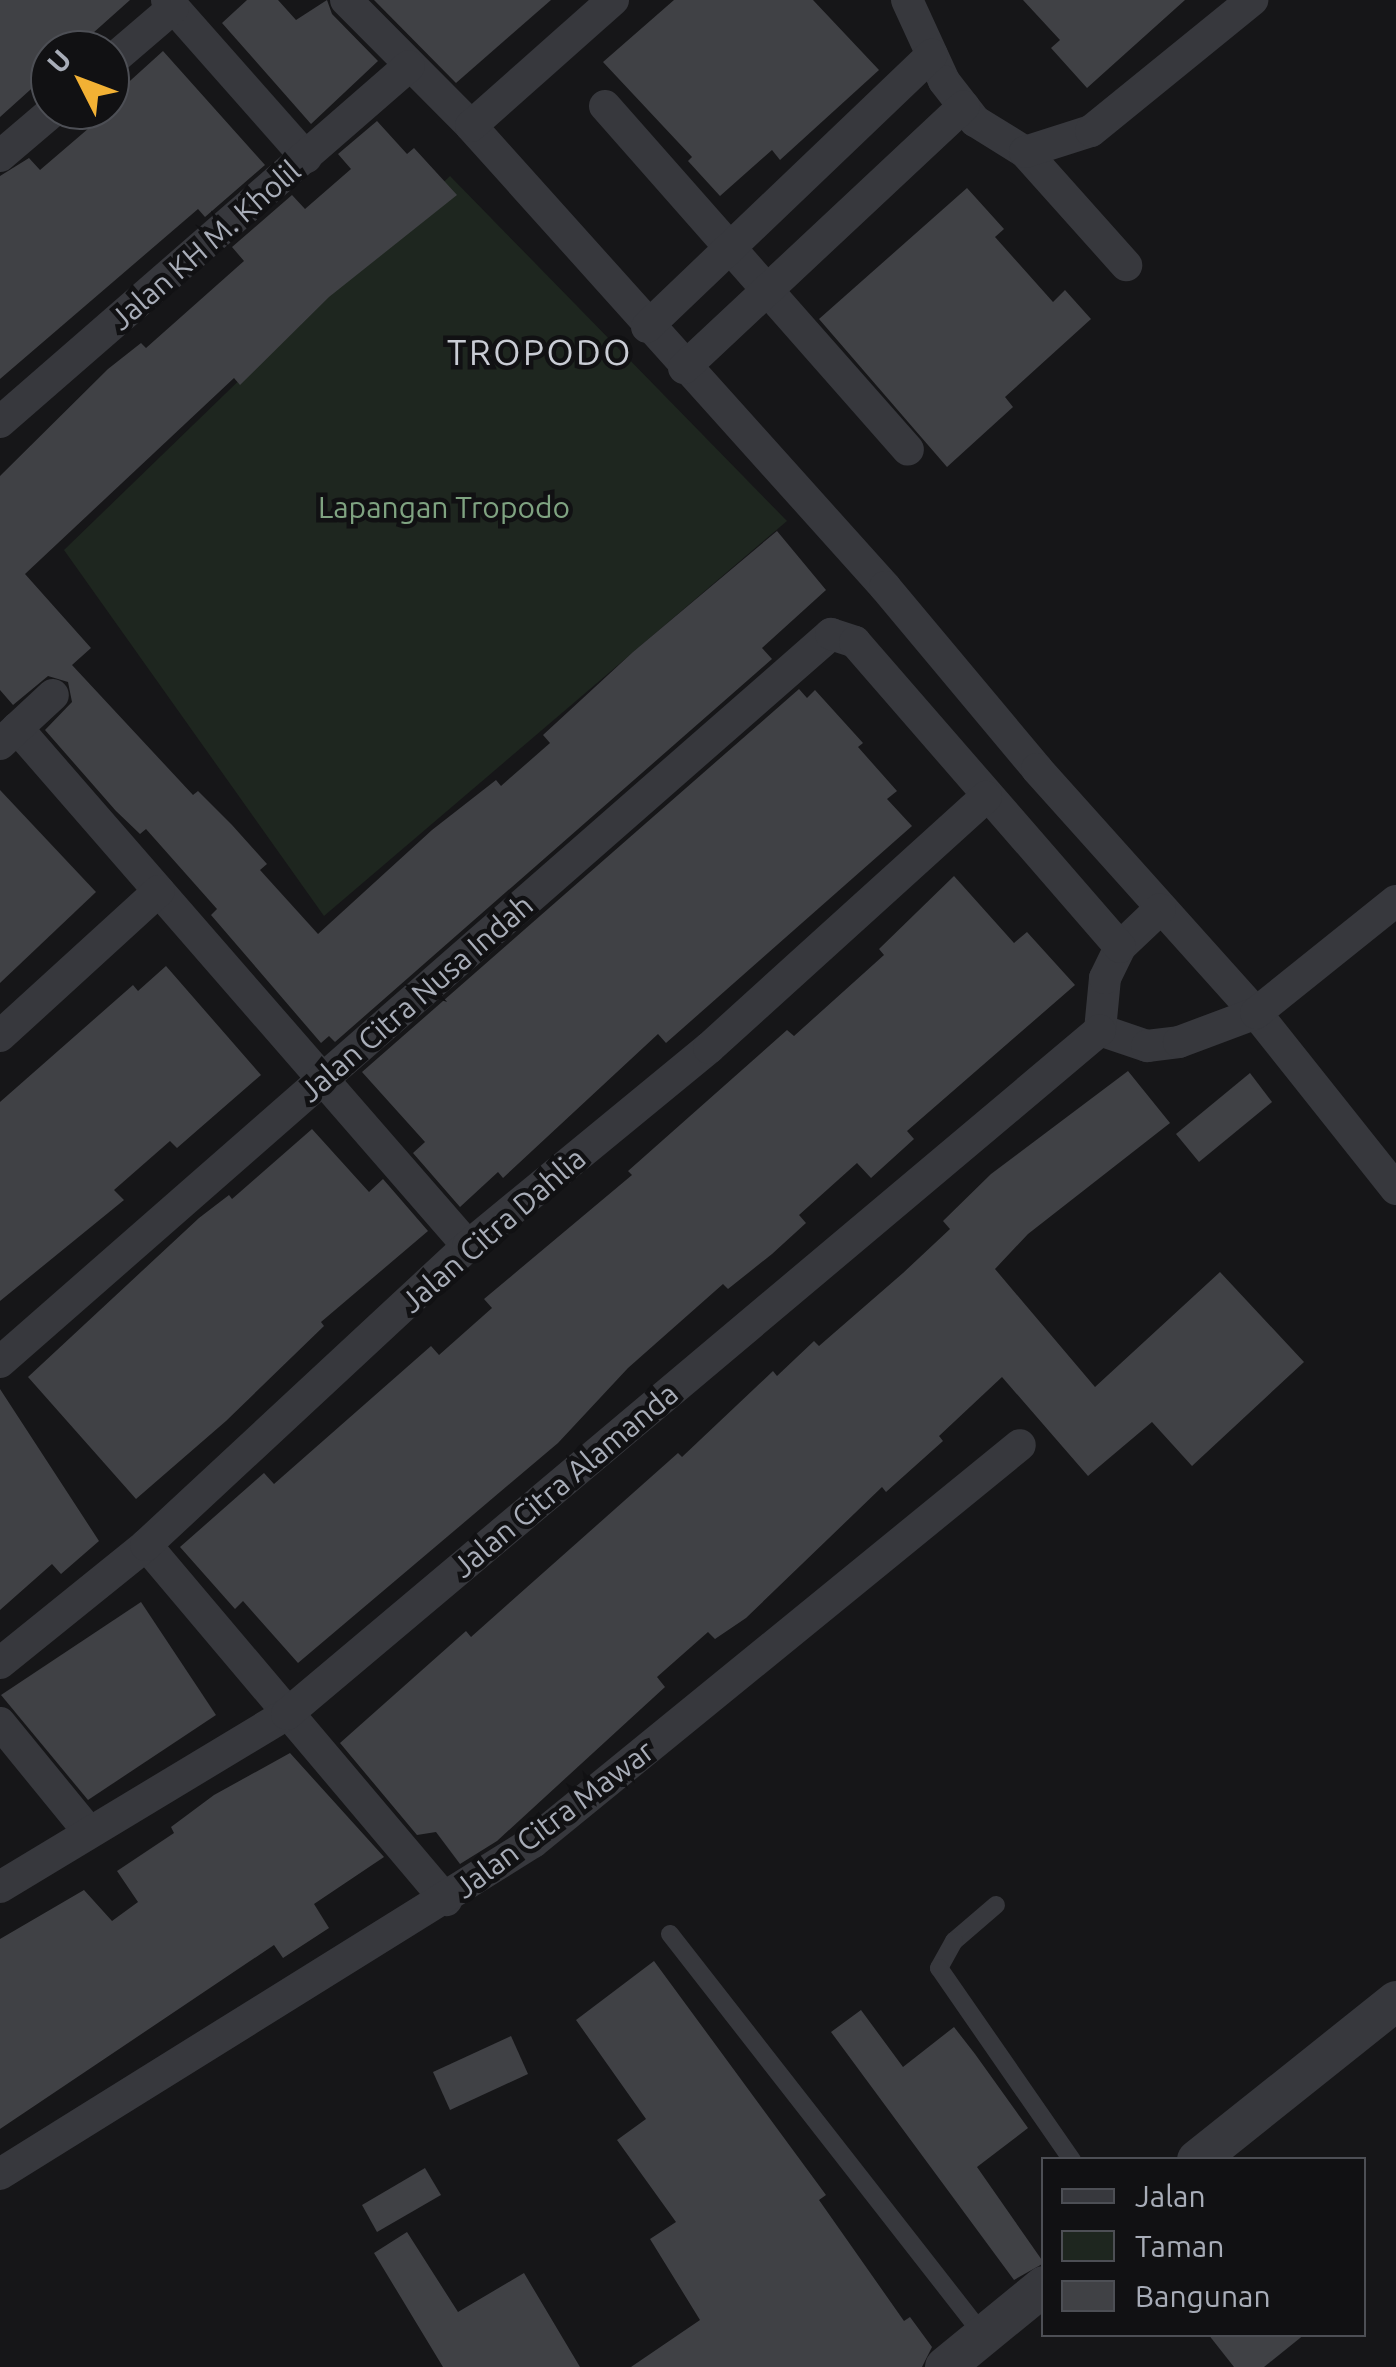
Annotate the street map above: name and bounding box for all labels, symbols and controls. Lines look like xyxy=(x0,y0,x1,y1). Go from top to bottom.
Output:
north arrow xyxy=(30,30,130,130)
text: U xyxy=(41,43,77,79)
street label: Jalan KH M. Kholil xyxy=(103,153,307,337)
district label: TROPODO xyxy=(447,331,633,373)
park label: Lapangan Tropodo xyxy=(318,489,570,525)
street label: Jalan Citra Nusa Indah xyxy=(292,887,540,1109)
street label: Jalan Citra Dahlia xyxy=(393,1140,593,1320)
street label: Jalan Citra Alamanda xyxy=(445,1375,685,1585)
street label: Jalan Citra Mawar xyxy=(447,1732,661,1906)
legend xyxy=(1041,2157,1366,2337)
text: Jalan xyxy=(1135,2179,1206,2213)
text: Taman xyxy=(1135,2229,1224,2263)
text: Bangunan xyxy=(1135,2279,1271,2313)

